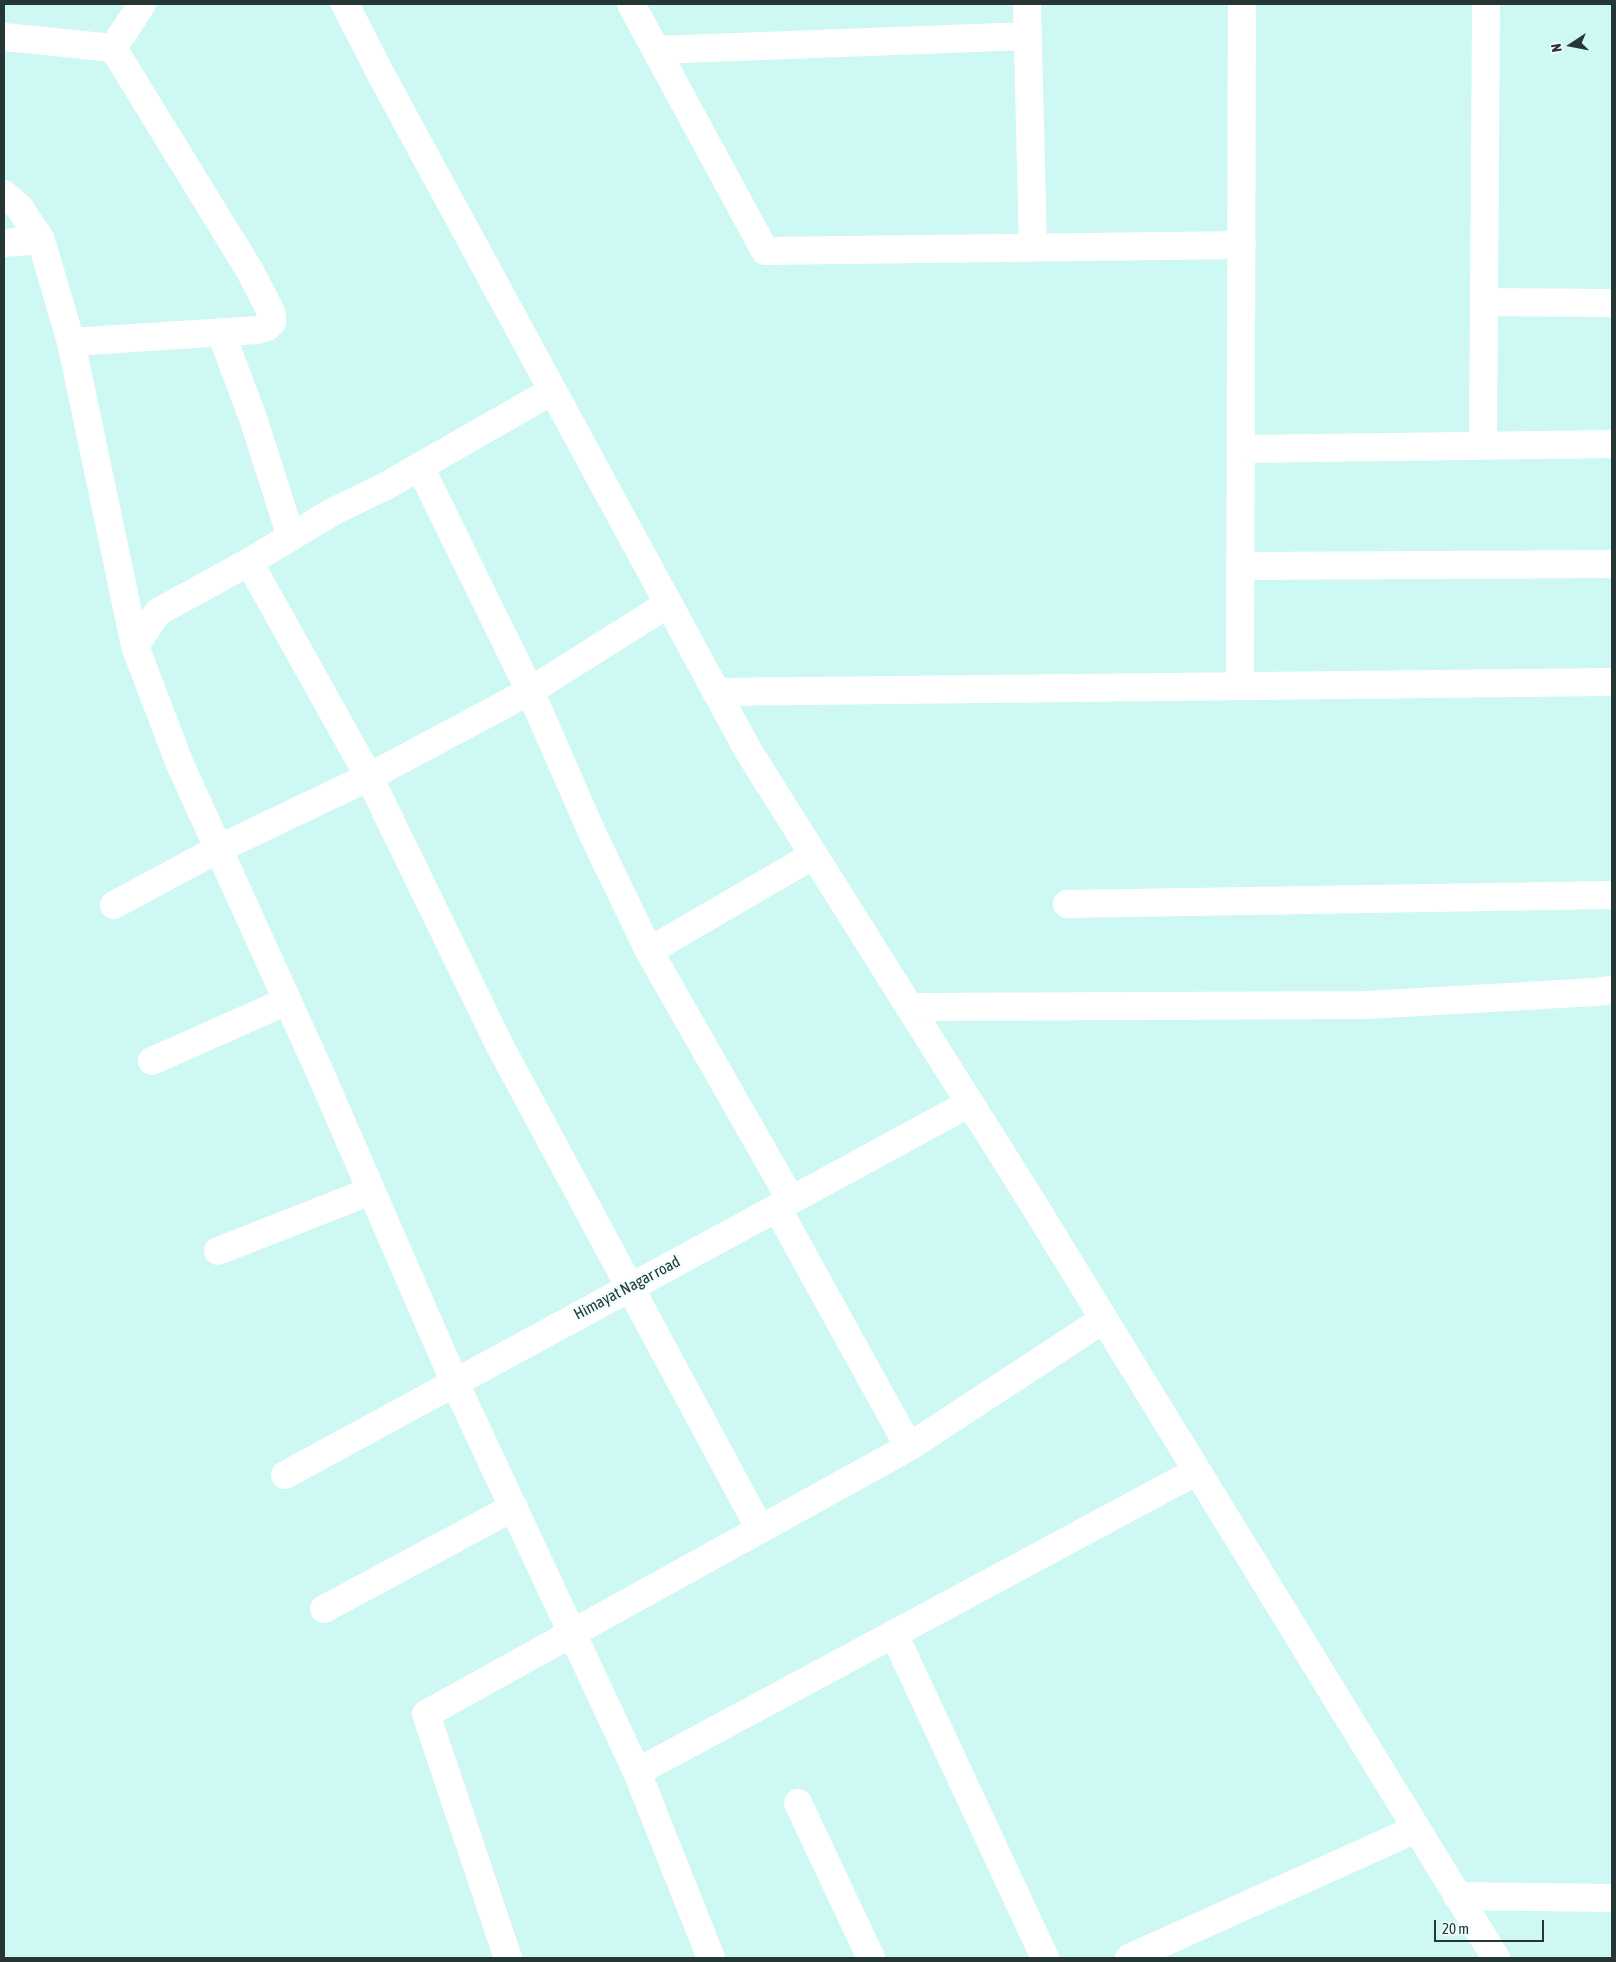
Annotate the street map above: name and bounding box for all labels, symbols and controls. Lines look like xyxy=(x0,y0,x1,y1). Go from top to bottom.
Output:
north arrow xyxy=(1546,20,1596,70)
text: N xyxy=(1548,42,1565,53)
street label: Himayat Nagar road xyxy=(571,1252,683,1324)
scale bar xyxy=(1436,1910,1546,1942)
text: 20 m xyxy=(1442,1920,1469,1937)

